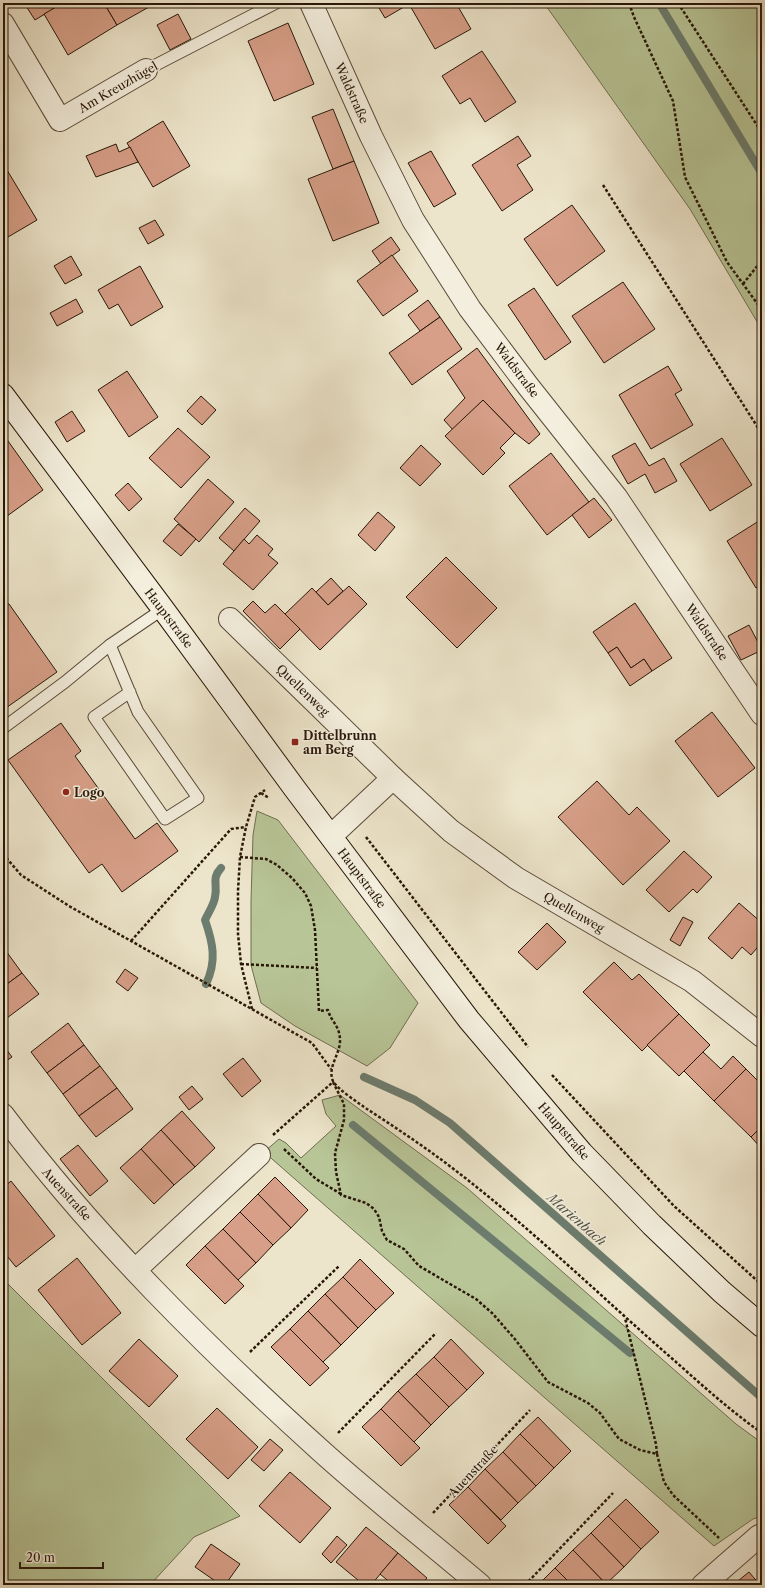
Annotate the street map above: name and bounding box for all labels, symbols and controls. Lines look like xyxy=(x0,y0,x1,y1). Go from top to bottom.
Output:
street label: Am Kreuzhügel xyxy=(75,58,161,116)
street label: Waldstraße xyxy=(332,59,372,126)
street label: Waldstraße xyxy=(491,339,543,401)
street label: Hauptstraße xyxy=(142,585,197,651)
street label: Waldstraße xyxy=(682,600,732,663)
street label: Quellenweg xyxy=(273,661,333,719)
place label: Dittelbrunn am Berg xyxy=(303,728,378,757)
marker: Dittelbrunn am Berg xyxy=(290,737,300,747)
place label: Logo xyxy=(74,785,105,800)
marker: Logo xyxy=(61,787,71,797)
street label: Hauptstraße xyxy=(335,845,390,911)
street label: Quellenweg xyxy=(541,889,608,936)
street label: Hauptstraße xyxy=(535,1099,593,1163)
street label: Auenstraße xyxy=(39,1164,95,1224)
water label: Marienbach xyxy=(543,1188,610,1249)
street label: Auenstraße xyxy=(444,1442,501,1501)
scale bar xyxy=(20,1544,103,1570)
text: 20 m xyxy=(26,1550,55,1565)

